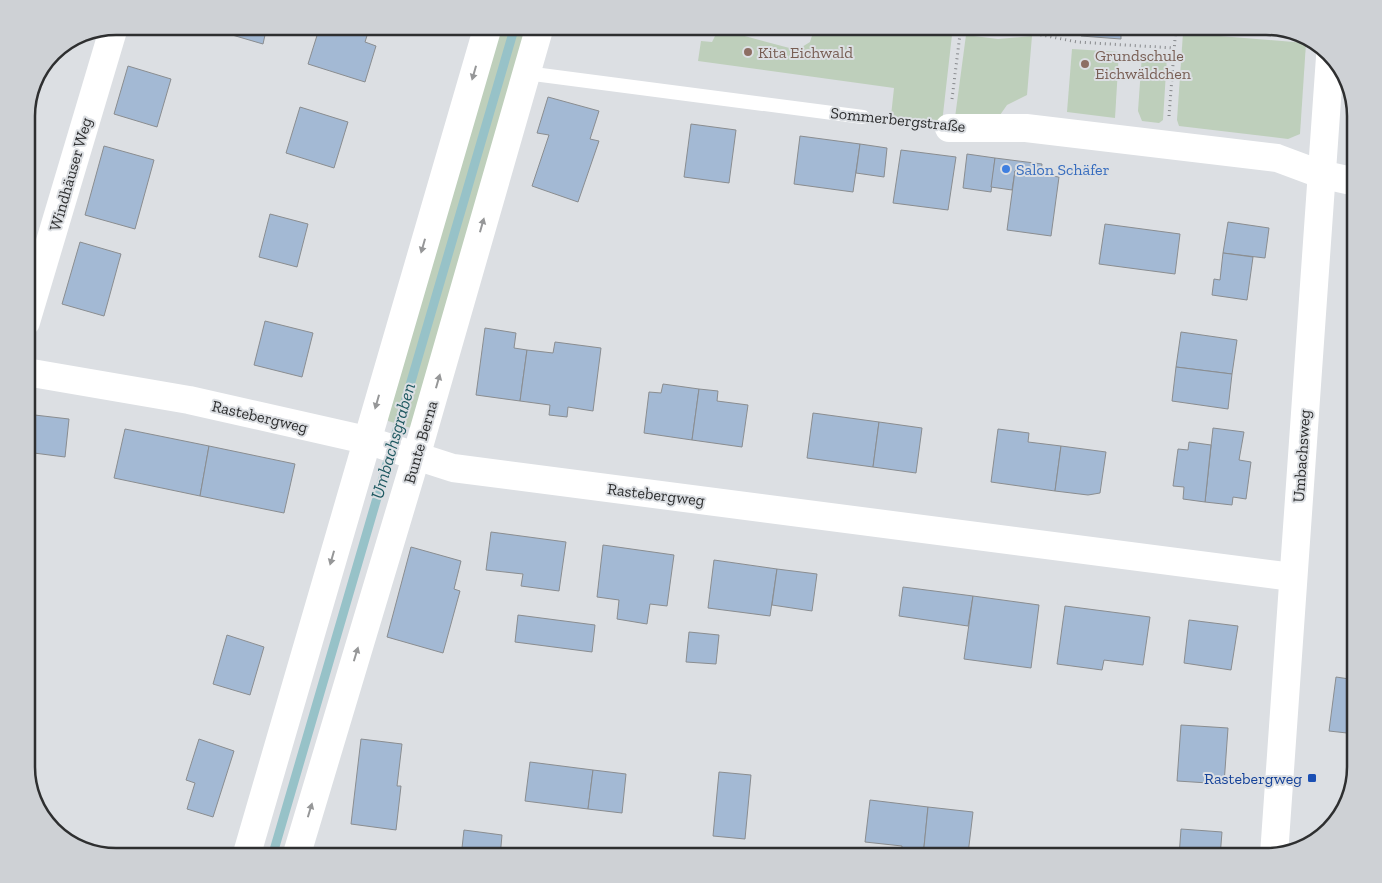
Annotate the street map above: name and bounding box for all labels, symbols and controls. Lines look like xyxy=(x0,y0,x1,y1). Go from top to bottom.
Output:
place label: Kita Eichwald xyxy=(758,43,853,62)
marker: Kita Eichwald xyxy=(742,46,754,58)
place label: Grundschule Eichwäldchen xyxy=(1095,46,1192,83)
marker: Grundschule Eichwäldchen xyxy=(1079,58,1091,70)
one-way arrow xyxy=(469,66,477,81)
street label: Sommerbergstraße xyxy=(830,103,966,136)
street label: Windhäuser Weg xyxy=(45,115,96,233)
place label: Salon Schäfer xyxy=(1016,160,1110,179)
marker: Salon Schäfer xyxy=(1000,163,1012,175)
one-way arrow xyxy=(479,217,487,232)
one-way arrow xyxy=(419,238,427,253)
one-way arrow xyxy=(434,374,442,389)
water label: Umbachsgraben xyxy=(366,380,420,502)
one-way arrow xyxy=(373,394,381,409)
street label: Rastebergweg xyxy=(210,396,310,437)
street label: Bunte Berna xyxy=(400,398,441,486)
street label: Umbachsweg xyxy=(1289,409,1314,503)
street label: Rastebergweg xyxy=(606,479,706,510)
one-way arrow xyxy=(328,550,336,565)
one-way arrow xyxy=(353,647,361,662)
place label: Rastebergweg xyxy=(1204,769,1302,788)
marker: Rastebergweg xyxy=(1306,772,1318,784)
one-way arrow xyxy=(306,802,314,817)

